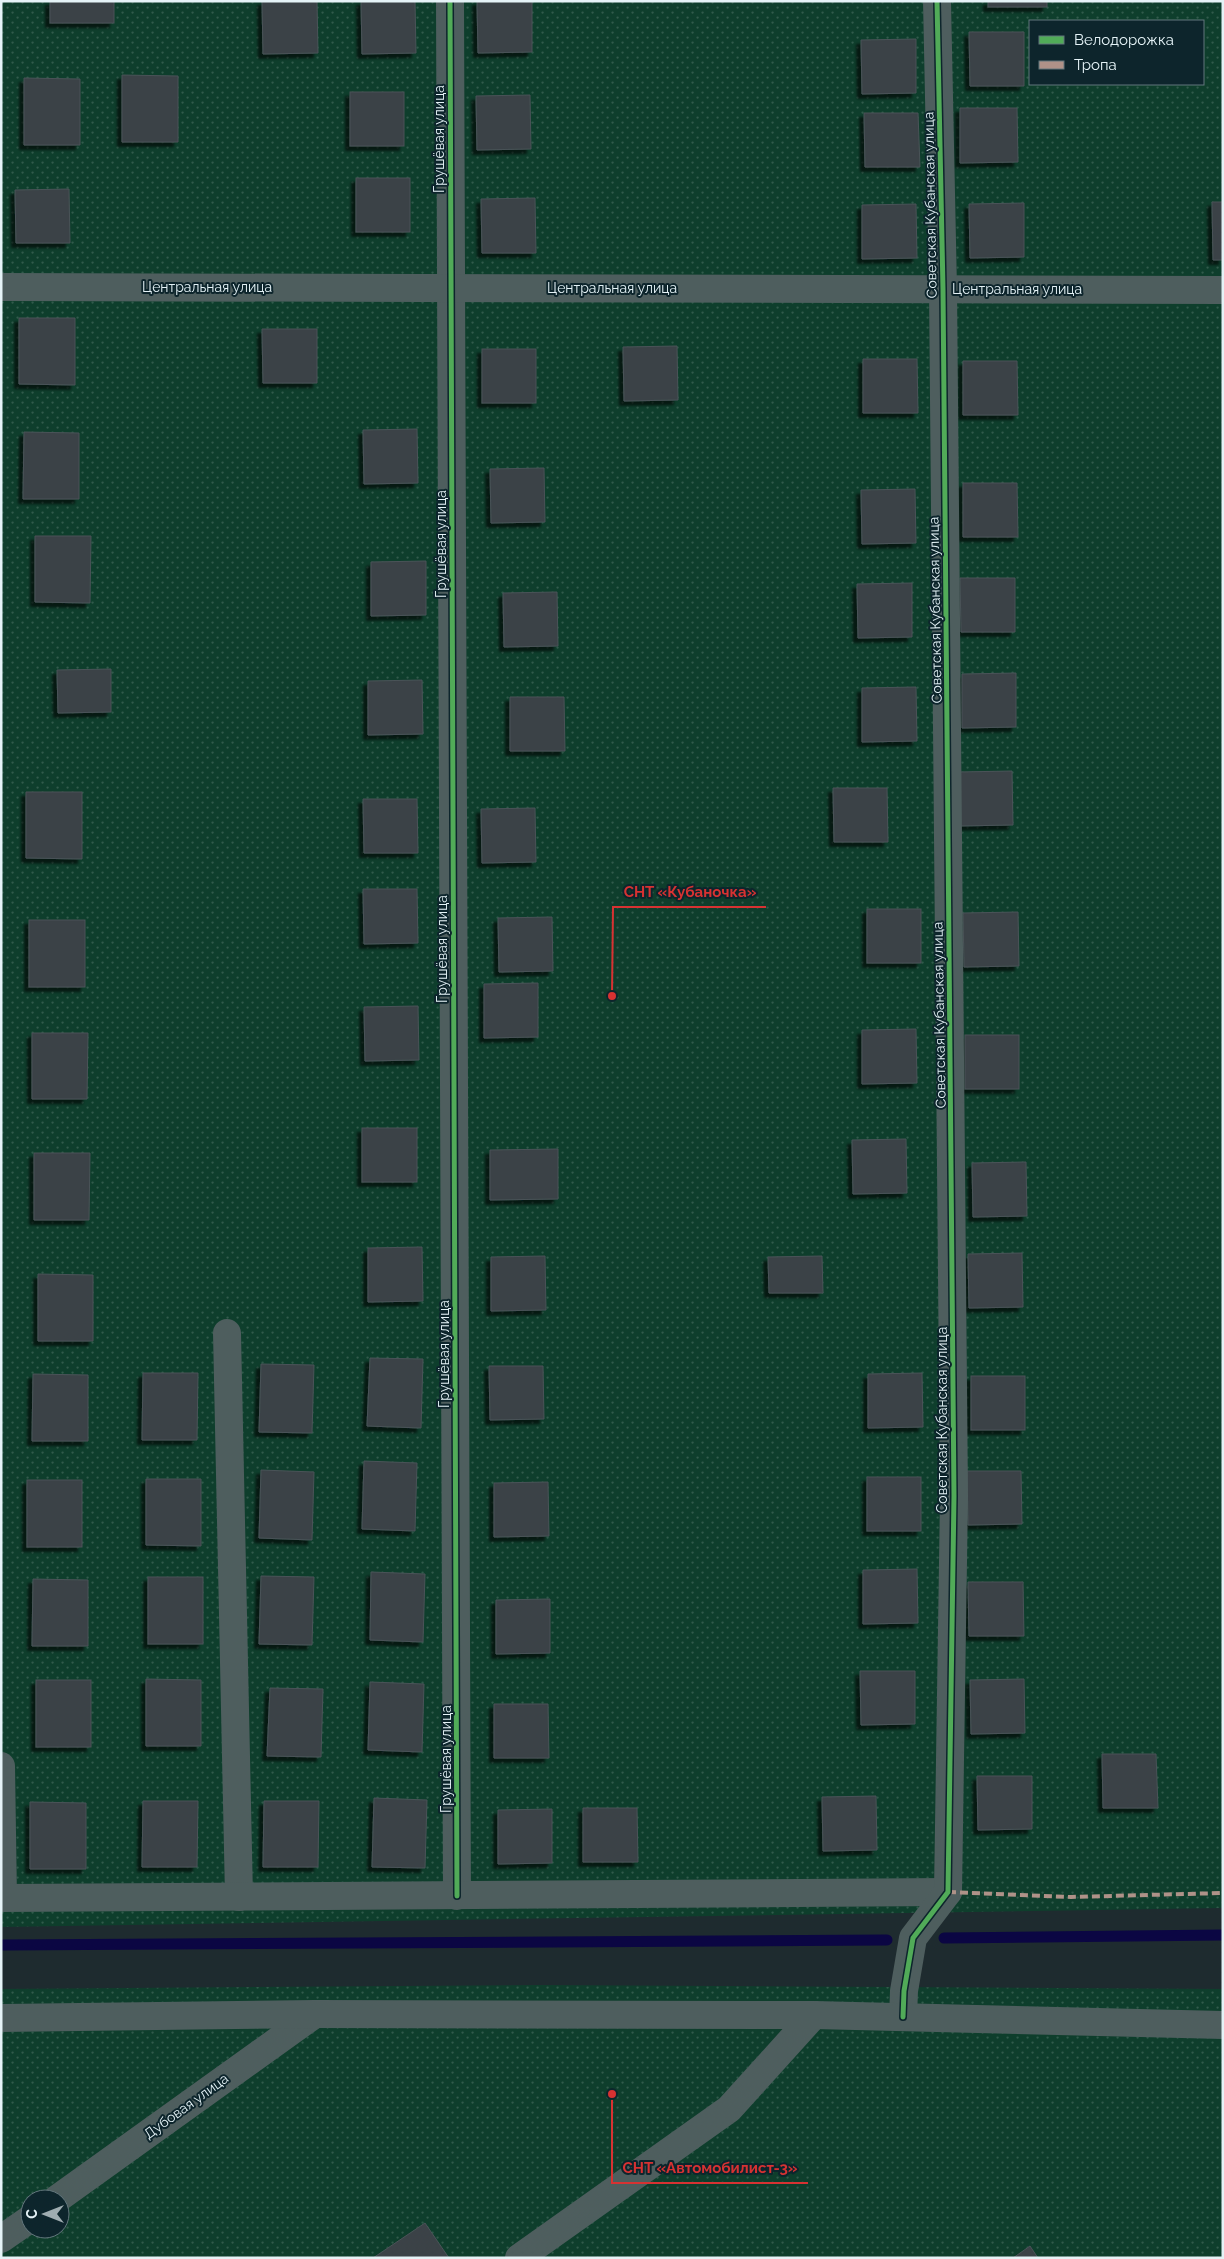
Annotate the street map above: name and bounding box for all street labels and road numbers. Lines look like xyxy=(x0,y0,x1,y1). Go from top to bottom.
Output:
street label: Грушёвая улица xyxy=(431,85,447,193)
street label: Советская Кубанская улица xyxy=(920,112,940,298)
street label: Центральная улица xyxy=(142,279,272,295)
street label: Центральная улица xyxy=(547,280,677,296)
street label: Центральная улица xyxy=(952,281,1082,297)
street label: Грушёвая улица xyxy=(433,490,449,598)
street label: Советская Кубанская улица xyxy=(925,517,945,703)
street label: Грушёвая улица xyxy=(434,895,450,1003)
street label: Советская Кубанская улица xyxy=(929,922,949,1108)
street label: Грушёвая улица xyxy=(436,1300,452,1408)
street label: Советская Кубанская улица xyxy=(934,1327,950,1513)
street label: Грушёвая улица xyxy=(438,1705,454,1813)
street label: Дубовая улица xyxy=(141,2070,231,2142)

